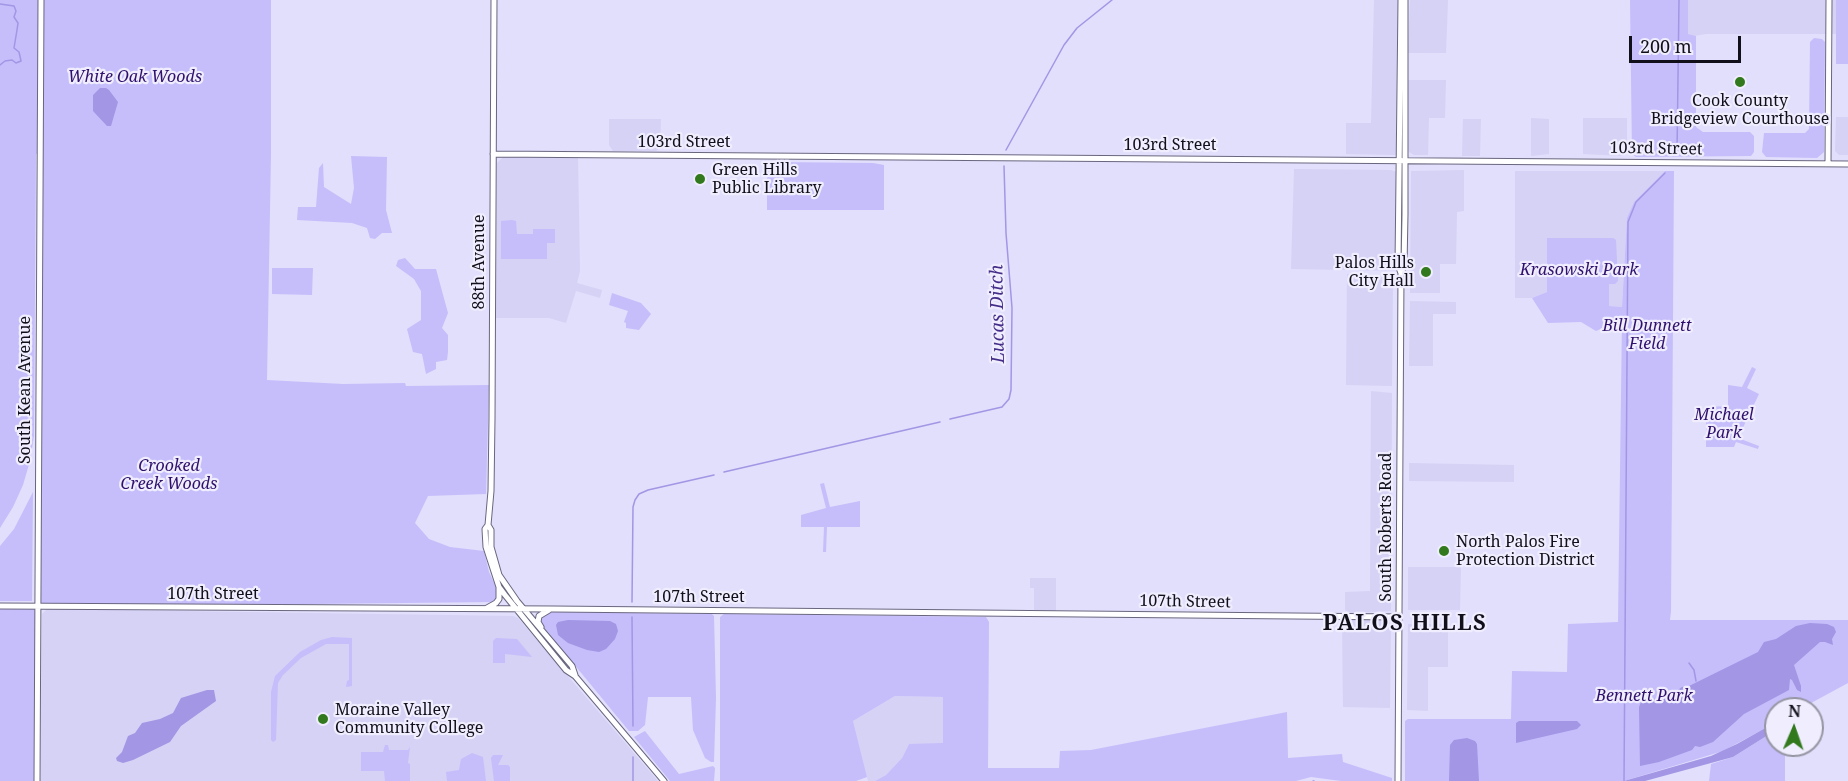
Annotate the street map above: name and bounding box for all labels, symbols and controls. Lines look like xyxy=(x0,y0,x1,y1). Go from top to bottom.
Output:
scale bar xyxy=(1632,24,1744,62)
text: 200 m xyxy=(1640,34,1692,58)
park label: White Oak Woods xyxy=(68,67,202,87)
marker: Cook County Bridgeview Courthouse xyxy=(1733,75,1747,89)
place label: Cook County Bridgeview Courthouse xyxy=(1651,91,1829,129)
street label: 103rd Street xyxy=(638,132,730,152)
street label: 103rd Street xyxy=(1124,135,1216,155)
street label: 103rd Street xyxy=(1609,139,1703,159)
place label: Green Hills Public Library xyxy=(712,160,821,198)
marker: Green Hills Public Library xyxy=(693,172,707,186)
street label: 88th Avenue xyxy=(469,214,489,310)
place label: Palos Hills City Hall xyxy=(1335,253,1414,291)
park label: Krasowski Park xyxy=(1520,260,1638,280)
water label: Lucas Ditch xyxy=(986,264,1010,364)
marker: Palos Hills City Hall xyxy=(1419,265,1433,279)
street label: South Kean Avenue xyxy=(15,316,35,464)
park label: Bill Dunnett Field xyxy=(1602,316,1692,354)
park label: Michael Park xyxy=(1694,405,1754,443)
street label: South Roberts Road xyxy=(1376,452,1396,602)
park label: Crooked Creek Woods xyxy=(120,456,218,494)
place label: North Palos Fire Protection District xyxy=(1456,532,1595,570)
marker: North Palos Fire Protection District xyxy=(1437,544,1451,558)
street label: 107th Street xyxy=(167,584,259,604)
street label: 107th Street xyxy=(653,587,745,607)
street label: 107th Street xyxy=(1139,592,1231,612)
district label: PALOS HILLS xyxy=(1323,611,1487,637)
park label: Bennett Park xyxy=(1595,686,1693,706)
north arrow xyxy=(1764,697,1824,757)
place label: Moraine Valley Community College xyxy=(335,700,483,738)
text: N xyxy=(1788,700,1801,722)
marker: Moraine Valley Community College xyxy=(316,712,330,726)

